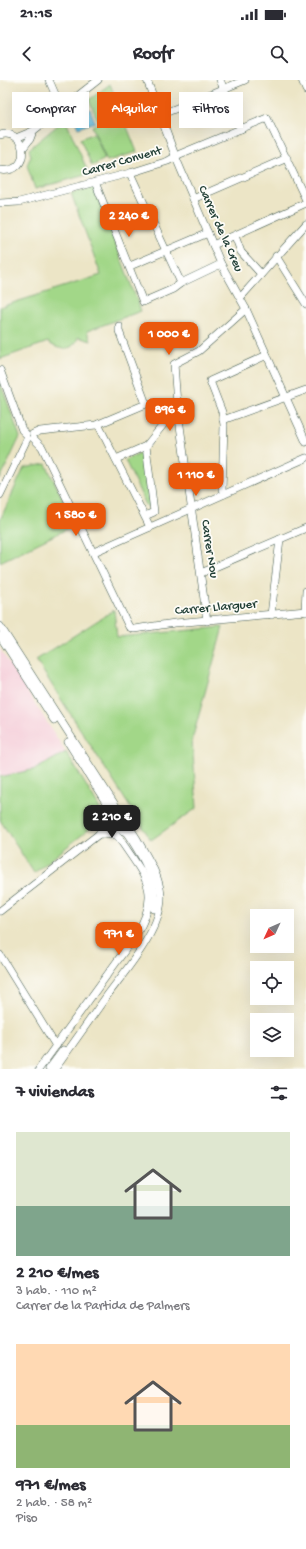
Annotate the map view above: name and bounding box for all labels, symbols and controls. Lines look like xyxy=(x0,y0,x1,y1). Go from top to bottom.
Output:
text: 21:15 xyxy=(20,5,52,23)
icon: back xyxy=(16,43,38,65)
icon: search xyxy=(268,43,290,65)
text: Roofr xyxy=(133,44,173,65)
chip: Comprar xyxy=(12,92,89,128)
chip: Alquilar xyxy=(97,92,171,128)
chip: Filtros xyxy=(179,92,243,128)
street label: Carrer Convent xyxy=(81,143,165,180)
street label: Carrer de la Creu xyxy=(194,184,246,274)
pin: 2 240 € xyxy=(92,204,166,238)
text: 2 240 € xyxy=(109,209,149,224)
pin: 1 000 € xyxy=(132,322,206,356)
text: 1 000 € xyxy=(148,327,190,342)
pin: 896 € xyxy=(142,398,198,432)
text: 896 € xyxy=(154,403,186,418)
pin: 1 110 € xyxy=(159,463,233,497)
text: 1 110 € xyxy=(177,468,215,483)
pin: 1 580 € xyxy=(39,503,113,537)
text: 1 580 € xyxy=(56,508,96,523)
street label: Carrer Nou xyxy=(197,519,221,579)
street label: Carrer Llarguer xyxy=(174,597,259,619)
pin: 2 210 € xyxy=(75,805,149,839)
text: 2 210 € xyxy=(92,810,132,825)
north arrow xyxy=(250,909,294,953)
map controls xyxy=(250,909,294,1057)
pin: 971 € xyxy=(91,922,147,956)
text: 971 € xyxy=(104,927,134,942)
button: locate xyxy=(250,961,294,1005)
button: layers xyxy=(250,1013,294,1057)
icon: filters xyxy=(268,1082,290,1104)
text: 7 viviendas xyxy=(16,1083,94,1103)
icon: home xyxy=(117,1158,189,1230)
text: 2 210 €/mes xyxy=(16,1264,99,1284)
text: 3 hab. · 110 m² xyxy=(16,1284,97,1299)
text: Carrer de la Partida de Palmers xyxy=(16,1299,189,1314)
icon: home xyxy=(117,1370,189,1442)
text: 971 €/mes xyxy=(16,1476,86,1496)
text: 2 hab. · 58 m² xyxy=(16,1496,92,1511)
text: Piso xyxy=(16,1511,38,1526)

